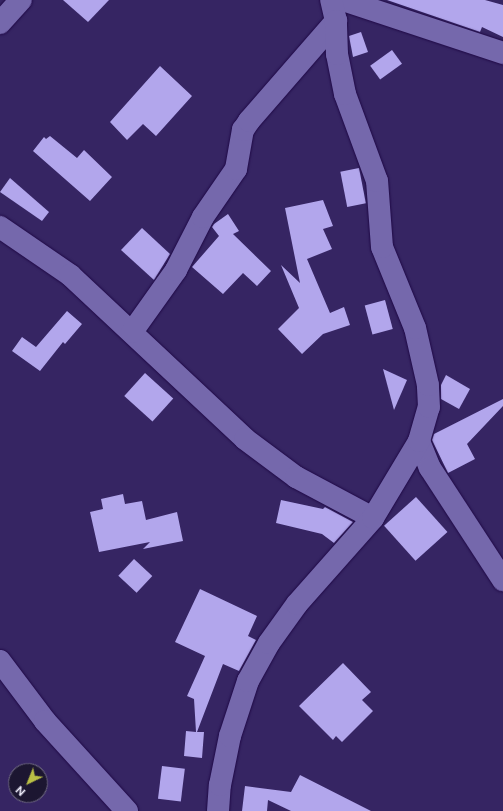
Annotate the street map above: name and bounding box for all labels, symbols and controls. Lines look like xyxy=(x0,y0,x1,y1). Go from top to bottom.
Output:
north arrow xyxy=(8,763,48,803)
text: N xyxy=(13,784,28,798)

